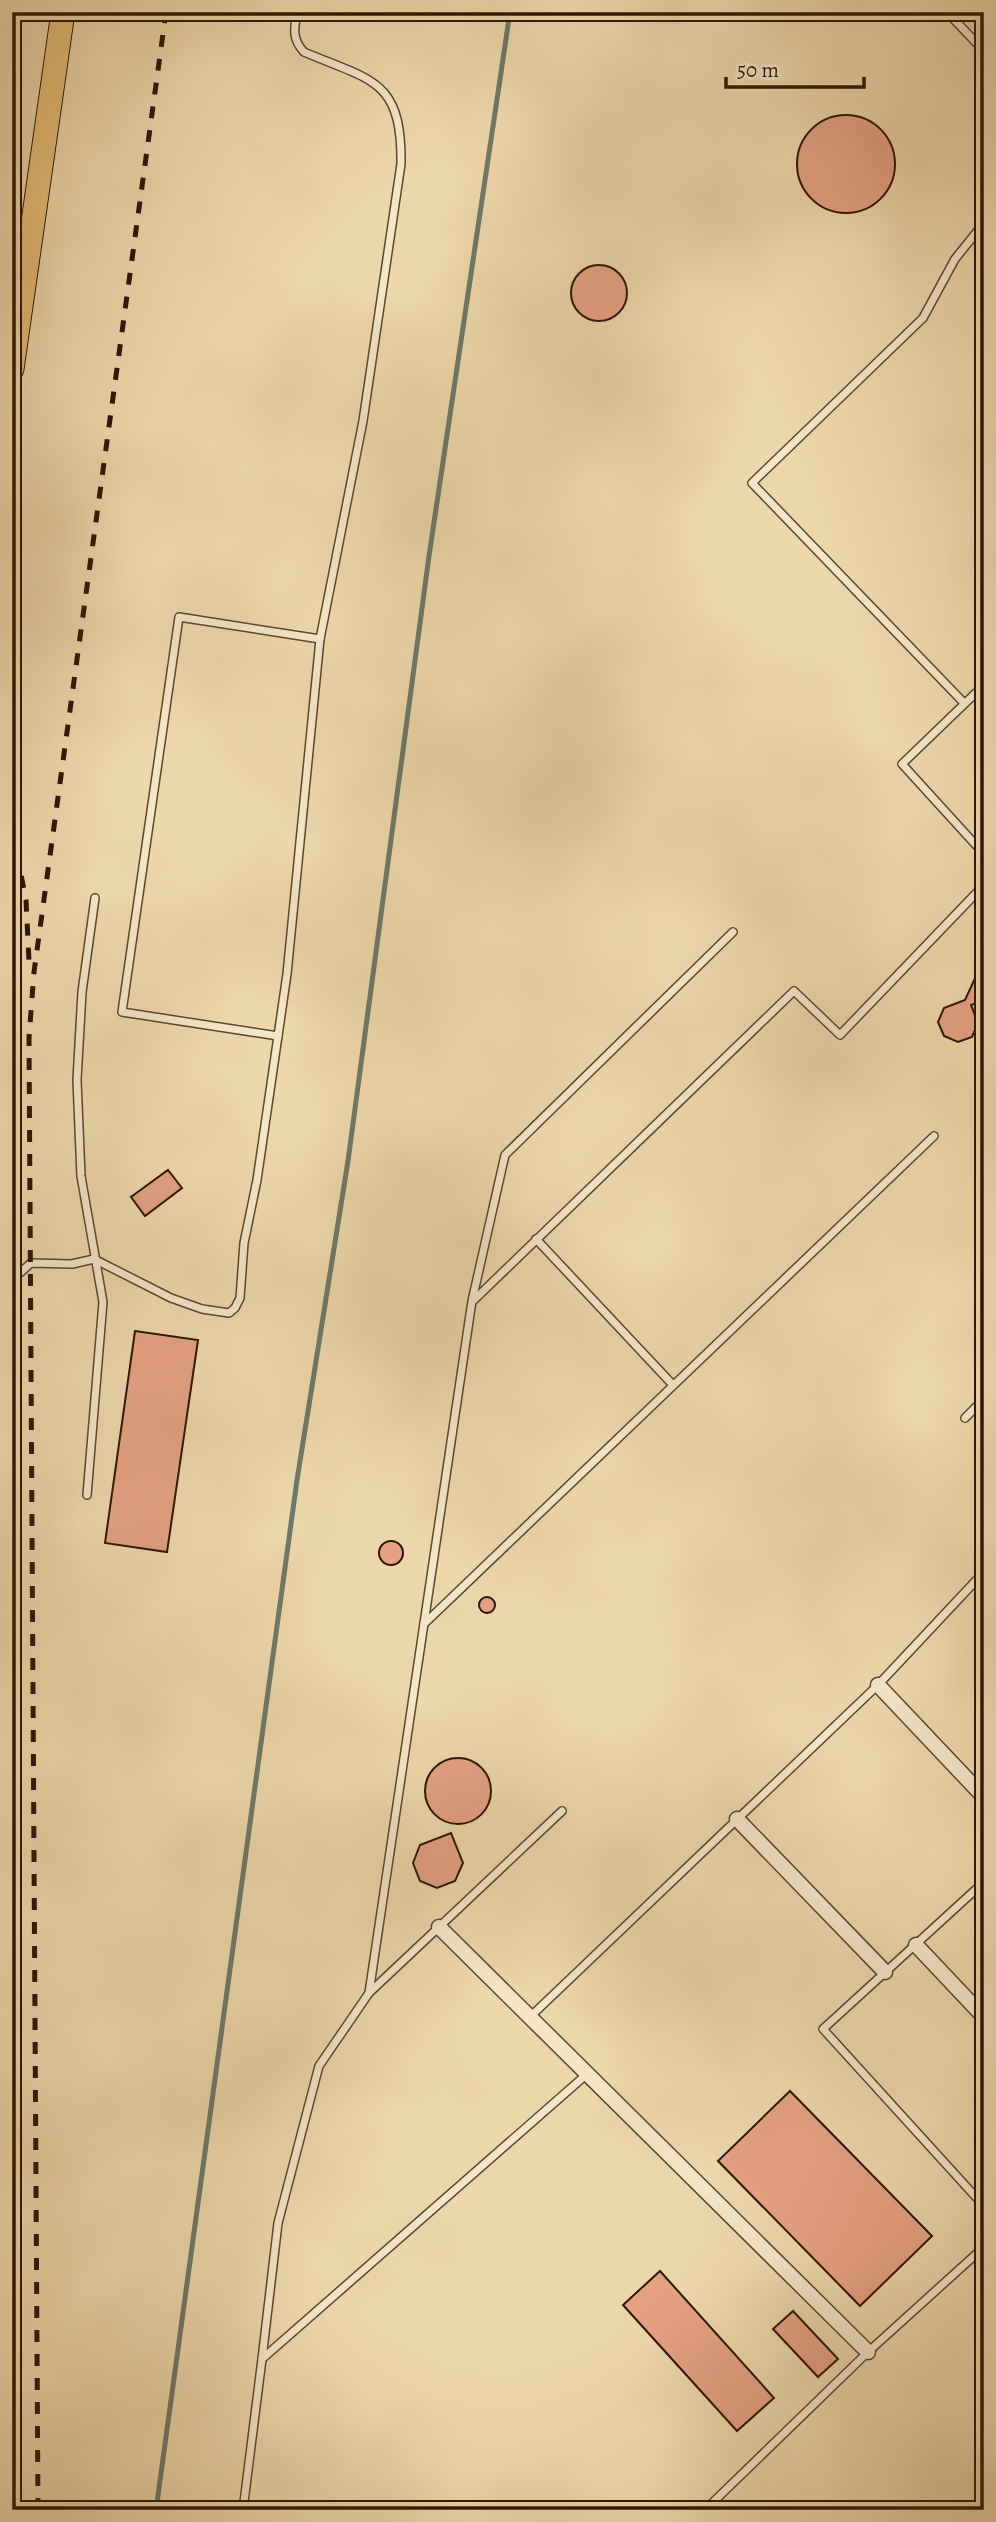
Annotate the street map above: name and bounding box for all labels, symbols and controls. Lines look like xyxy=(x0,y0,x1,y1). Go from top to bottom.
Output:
scale bar xyxy=(726,46,865,90)
text: 50 m xyxy=(737,56,779,84)

